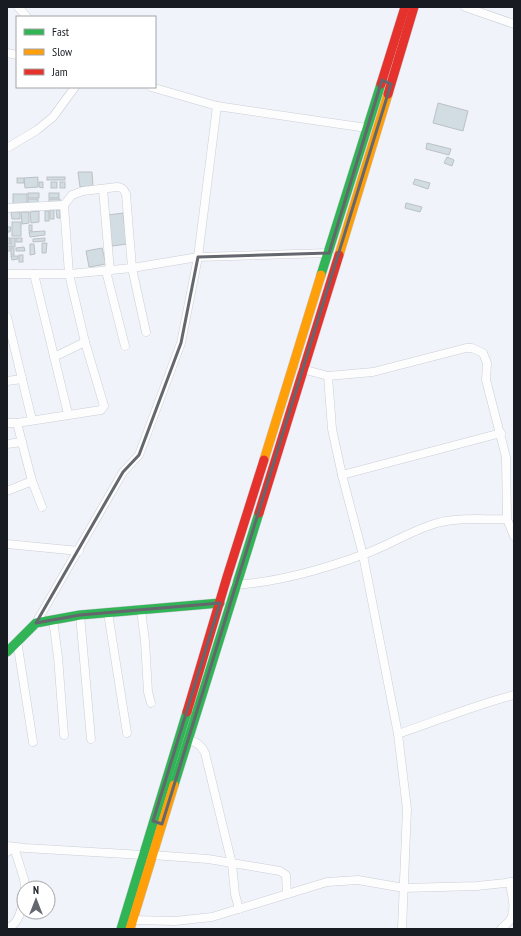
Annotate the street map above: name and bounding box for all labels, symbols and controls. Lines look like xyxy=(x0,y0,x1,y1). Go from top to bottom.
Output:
legend xyxy=(16,16,156,88)
text: Fast xyxy=(52,24,70,39)
text: Slow xyxy=(52,44,73,59)
text: Jam xyxy=(51,64,68,79)
north arrow xyxy=(16,880,56,920)
text: N xyxy=(33,883,39,897)

